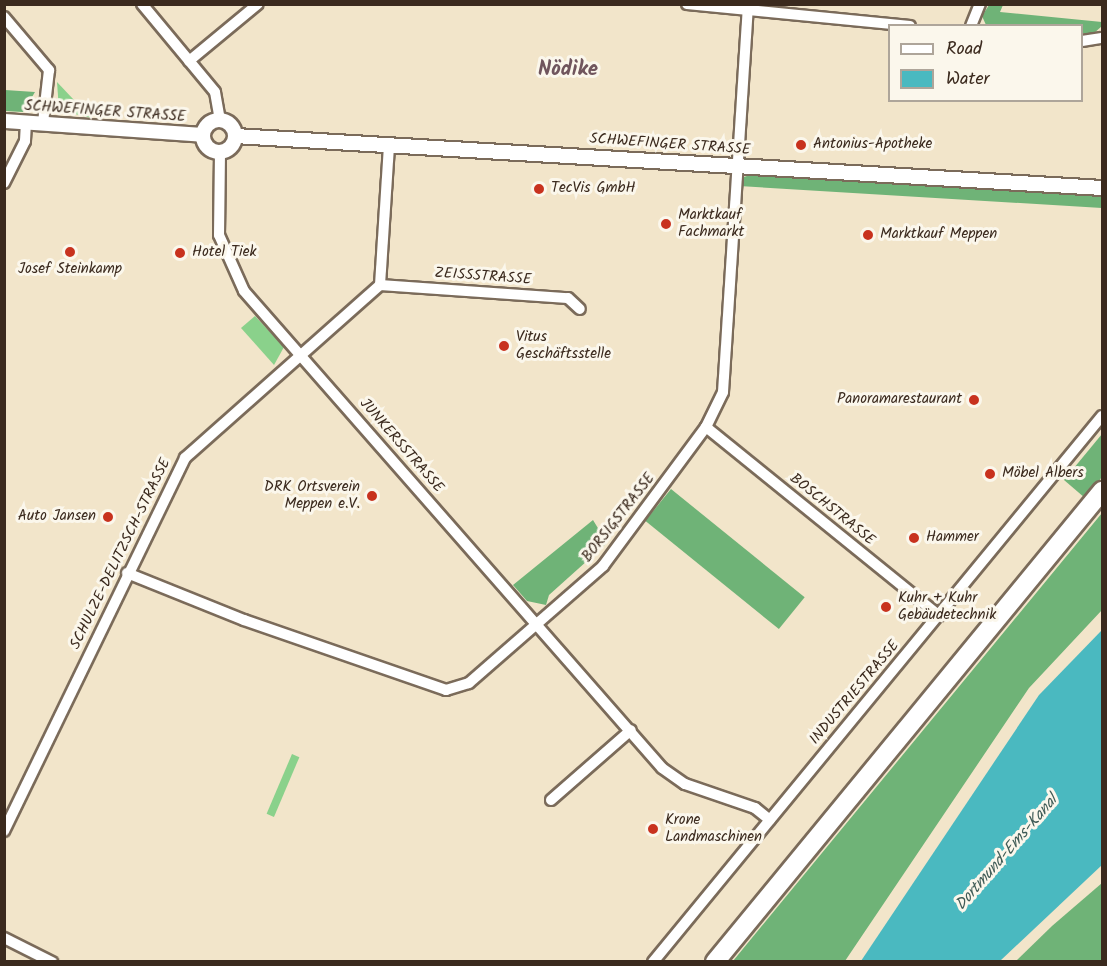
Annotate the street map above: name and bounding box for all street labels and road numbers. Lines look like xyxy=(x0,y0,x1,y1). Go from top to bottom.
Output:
street label: SCHWEFINGER STRASSE xyxy=(24,97,186,127)
street label: SCHWEFINGER STRASSE xyxy=(589,130,751,160)
street label: ZEISSSTRASSE xyxy=(434,265,532,289)
street label: JUNKERSSTRASSE xyxy=(355,395,447,497)
street label: SCHULZE-DELITZSCH-STRASSE xyxy=(67,456,175,652)
street label: BORSIGSTRASSE xyxy=(579,470,659,566)
street label: BOSCHSTRASSE xyxy=(786,470,878,550)
street label: INDUSTRIESTRASSE xyxy=(806,637,904,749)

